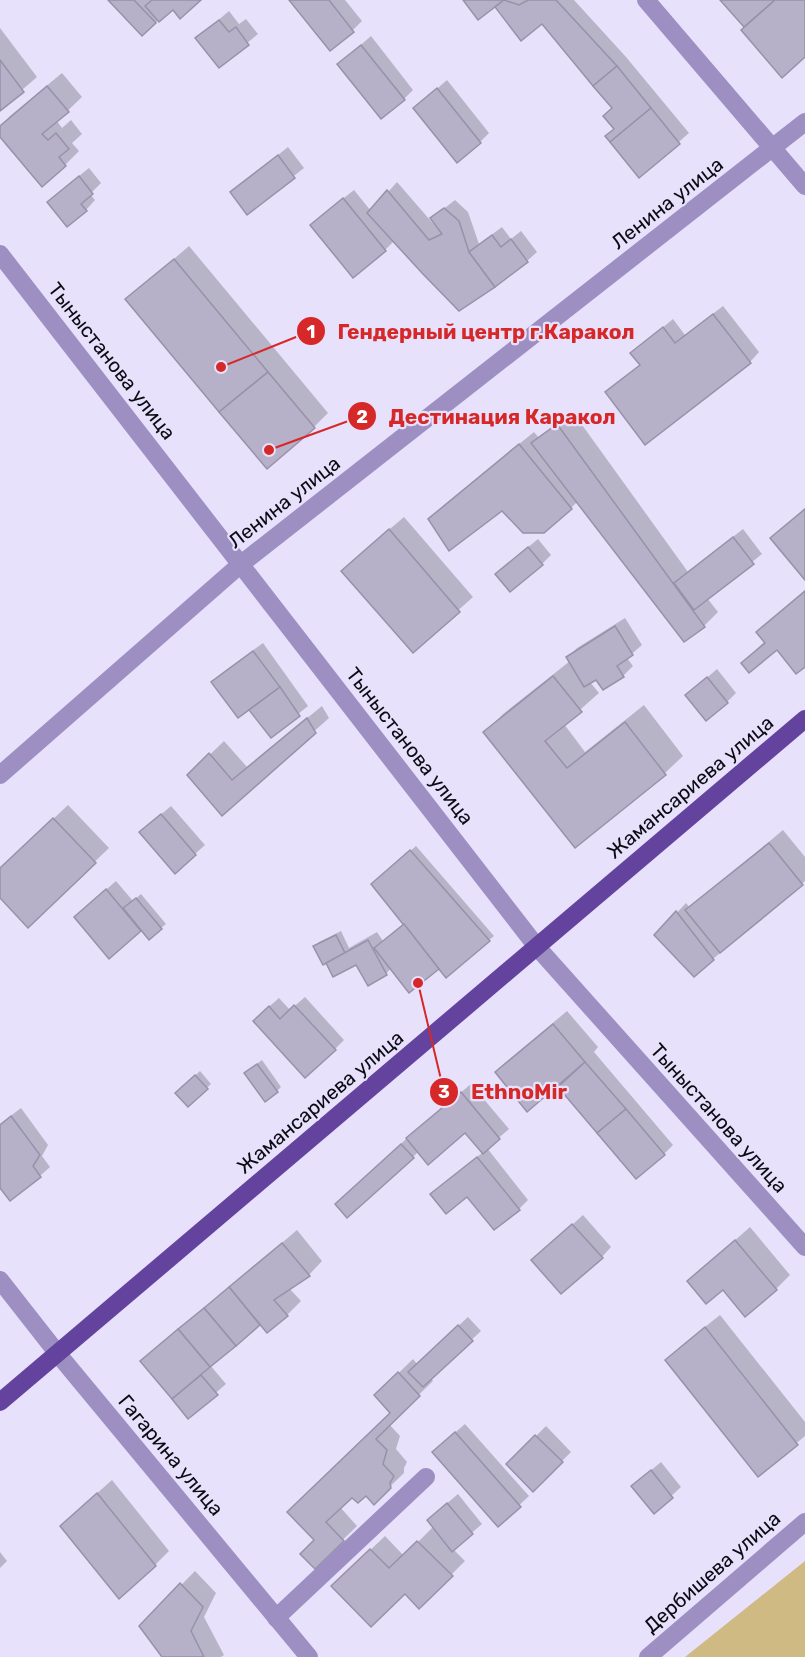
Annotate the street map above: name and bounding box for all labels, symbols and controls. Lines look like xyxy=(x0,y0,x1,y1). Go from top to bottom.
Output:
street label: Ленина улица xyxy=(606,152,728,254)
street label: Тыныстанова улица xyxy=(43,278,181,444)
callout: Гендерный центр г.Каракол xyxy=(296,312,647,351)
text: Гендерный центр г.Каракол xyxy=(337,319,635,344)
text: 1 xyxy=(307,321,315,343)
callout: Дестинация Каракол xyxy=(347,397,628,436)
text: Дестинация Каракол xyxy=(388,404,616,429)
text: 2 xyxy=(356,406,368,428)
street label: Ленина улица xyxy=(223,451,345,553)
street label: Тыныстанова улица xyxy=(341,663,479,829)
street label: Жамансариева улица xyxy=(602,710,778,864)
street label: Жамансариева улица xyxy=(232,1025,408,1179)
street label: Тыныстанова улица xyxy=(646,1038,792,1198)
callout: EthnoMir xyxy=(429,1072,579,1111)
text: EthnoMir xyxy=(471,1079,567,1104)
text: 3 xyxy=(438,1081,450,1103)
street label: Гагарина улица xyxy=(113,1389,229,1521)
street label: Дербишева улица xyxy=(639,1506,785,1638)

